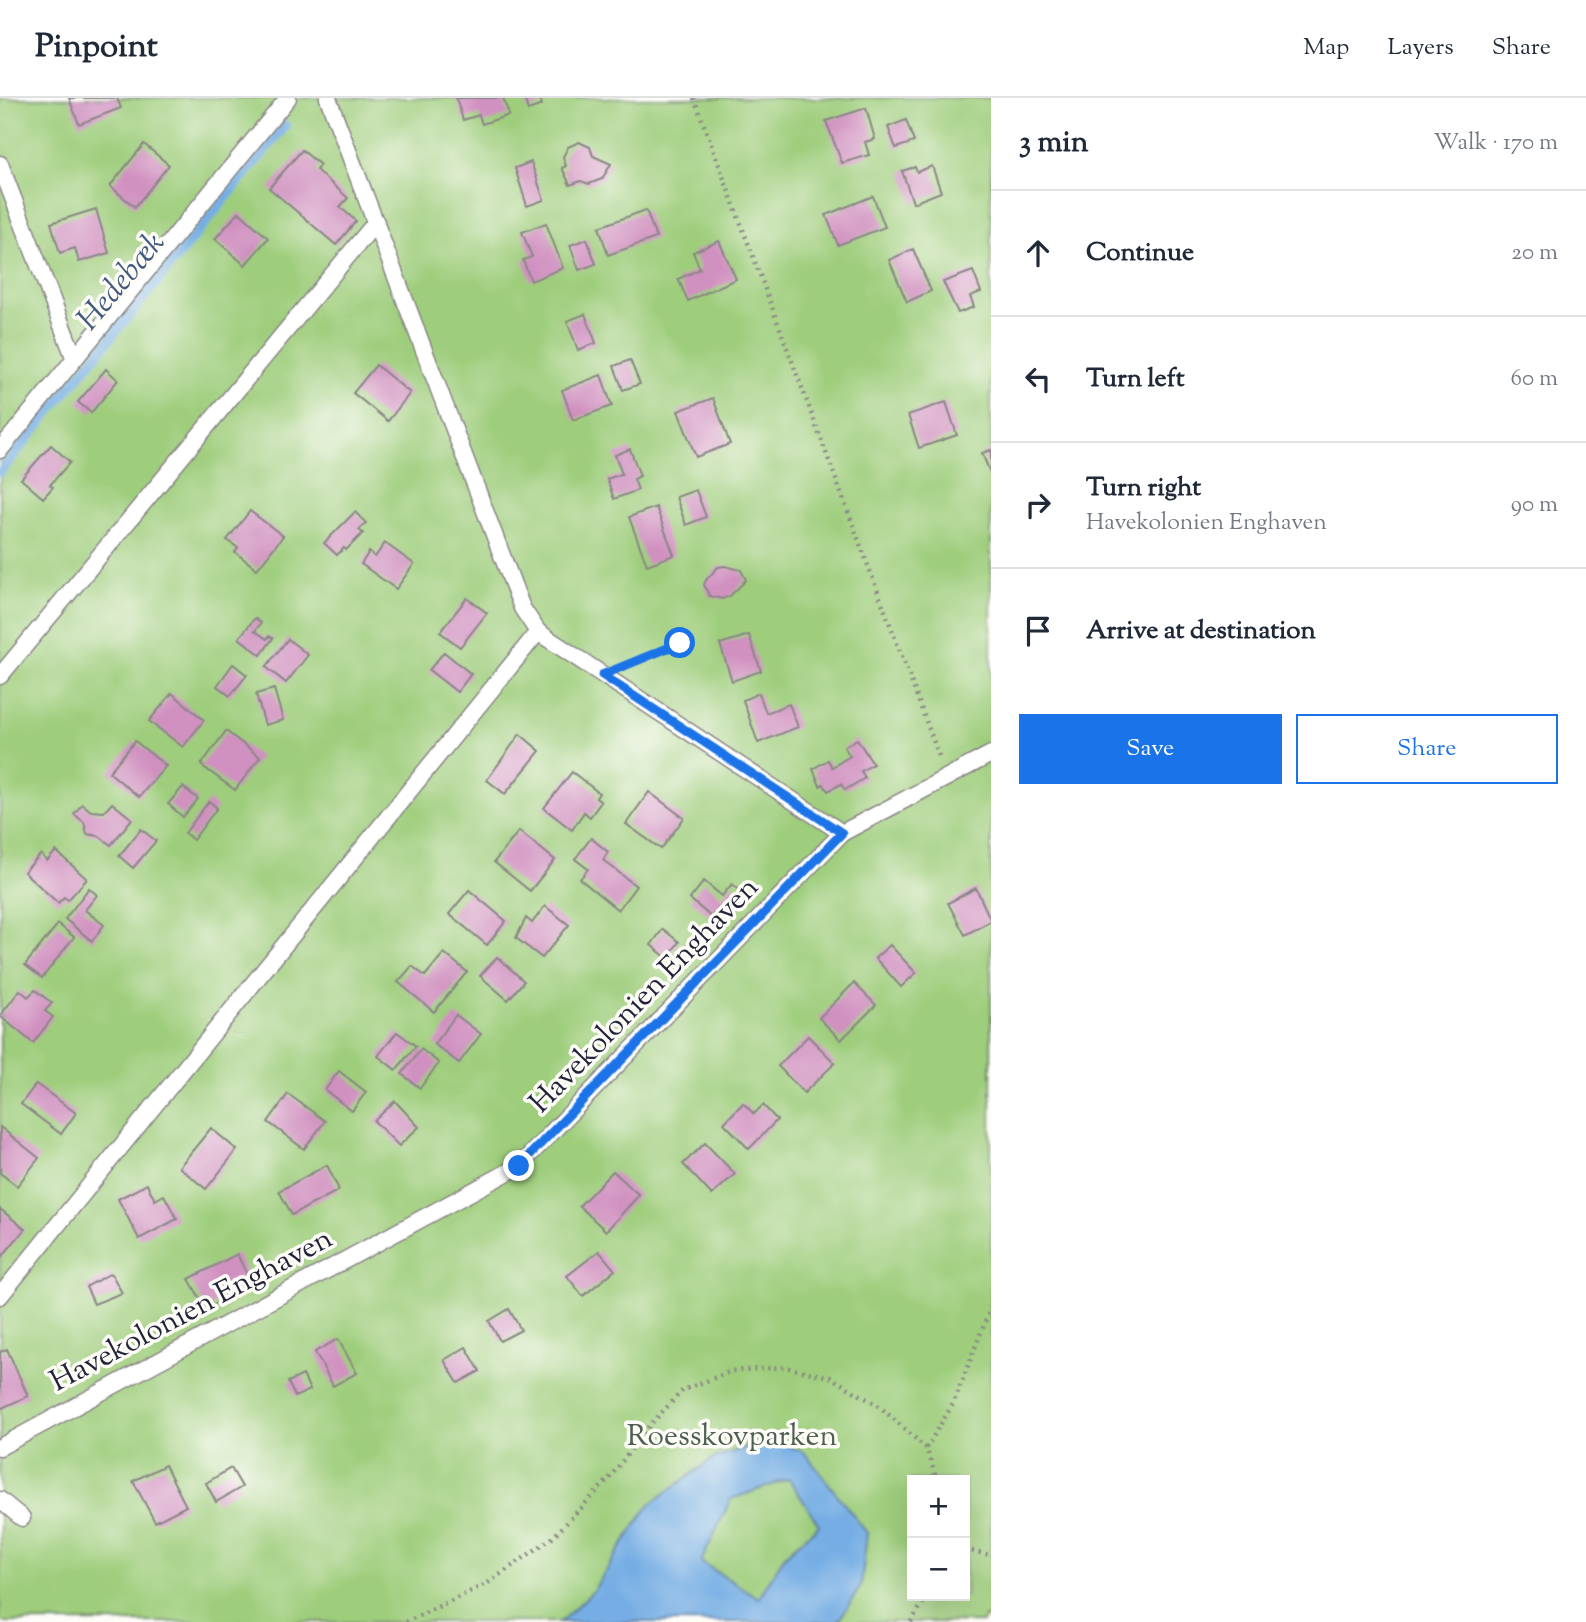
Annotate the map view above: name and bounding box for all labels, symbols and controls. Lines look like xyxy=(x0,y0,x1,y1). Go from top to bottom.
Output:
text: Pinpoint xyxy=(35,24,158,72)
text: Map xyxy=(1303,31,1349,65)
text: Layers xyxy=(1387,31,1454,65)
text: Share xyxy=(1492,31,1551,65)
text: 3 min xyxy=(1019,122,1089,165)
text: Walk · 170 m xyxy=(1433,127,1558,160)
water label: Hedebæk xyxy=(67,223,177,341)
icon: ahead xyxy=(1019,234,1057,272)
text: Continue xyxy=(1086,235,1194,272)
text: 20 m xyxy=(1511,237,1558,270)
icon: left xyxy=(1019,360,1057,398)
text: Turn left xyxy=(1086,361,1185,398)
text: 60 m xyxy=(1510,363,1558,396)
text: Turn right xyxy=(1086,470,1201,507)
icon: right xyxy=(1019,486,1057,524)
text: 90 m xyxy=(1511,489,1558,522)
text: Havekolonien Enghaven xyxy=(1086,507,1327,540)
icon: arrive xyxy=(1019,612,1057,650)
text: Arrive at destination xyxy=(1086,613,1316,650)
route start xyxy=(664,627,695,658)
button: Save xyxy=(1019,714,1282,784)
button: Share xyxy=(1296,714,1558,784)
street label: Havekolonien Enghaven xyxy=(520,868,770,1124)
route end xyxy=(503,1150,534,1181)
street label: Havekolonien Enghaven xyxy=(43,1218,341,1404)
park label: Roesskovparken xyxy=(627,1416,837,1459)
map controls xyxy=(907,1475,970,1601)
button: + xyxy=(907,1475,970,1538)
button: − xyxy=(907,1538,970,1601)

